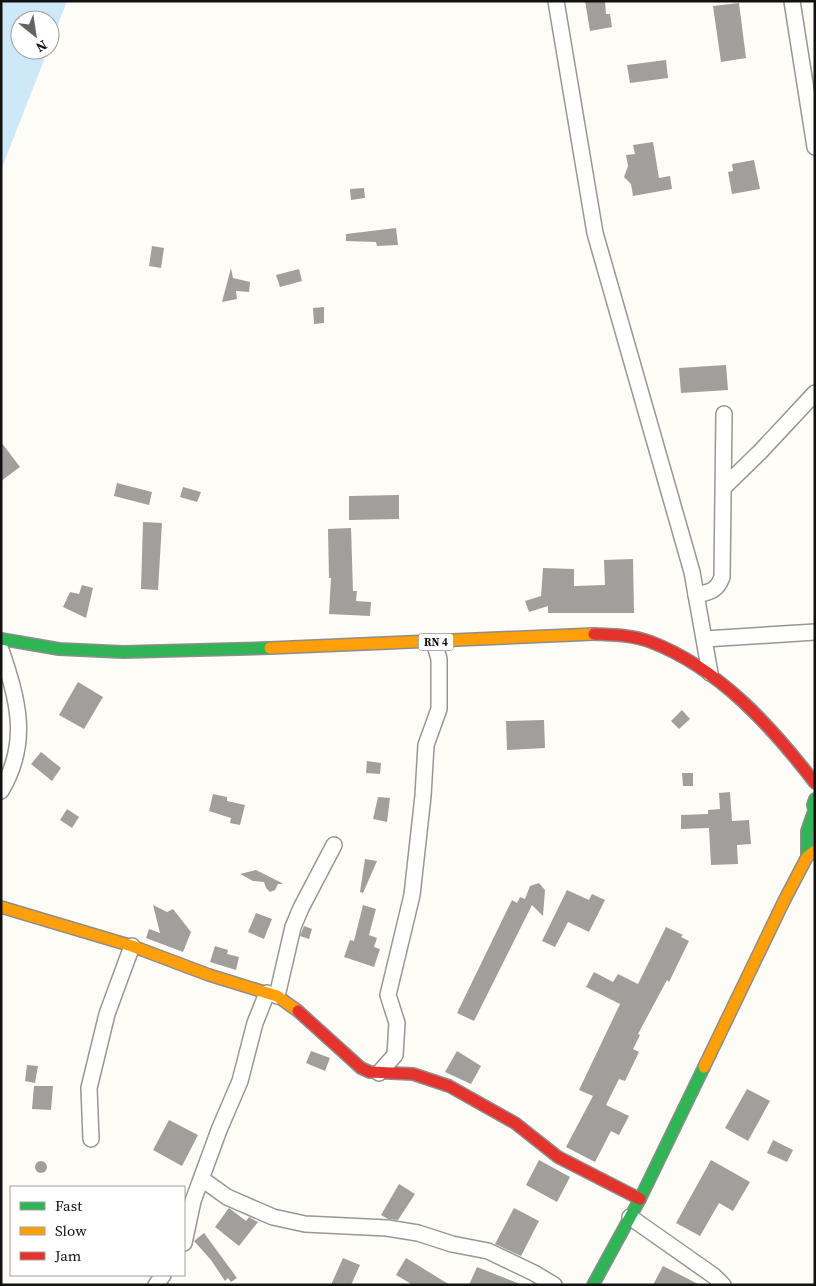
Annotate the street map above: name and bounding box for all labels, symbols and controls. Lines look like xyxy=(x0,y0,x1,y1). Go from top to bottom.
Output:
north arrow xyxy=(10,10,60,60)
text: N xyxy=(32,35,51,57)
road number: RN 4 xyxy=(418,634,454,650)
legend xyxy=(10,1186,185,1276)
text: Fast xyxy=(55,1195,82,1216)
text: Slow xyxy=(55,1220,87,1241)
text: Jam xyxy=(54,1245,82,1266)

